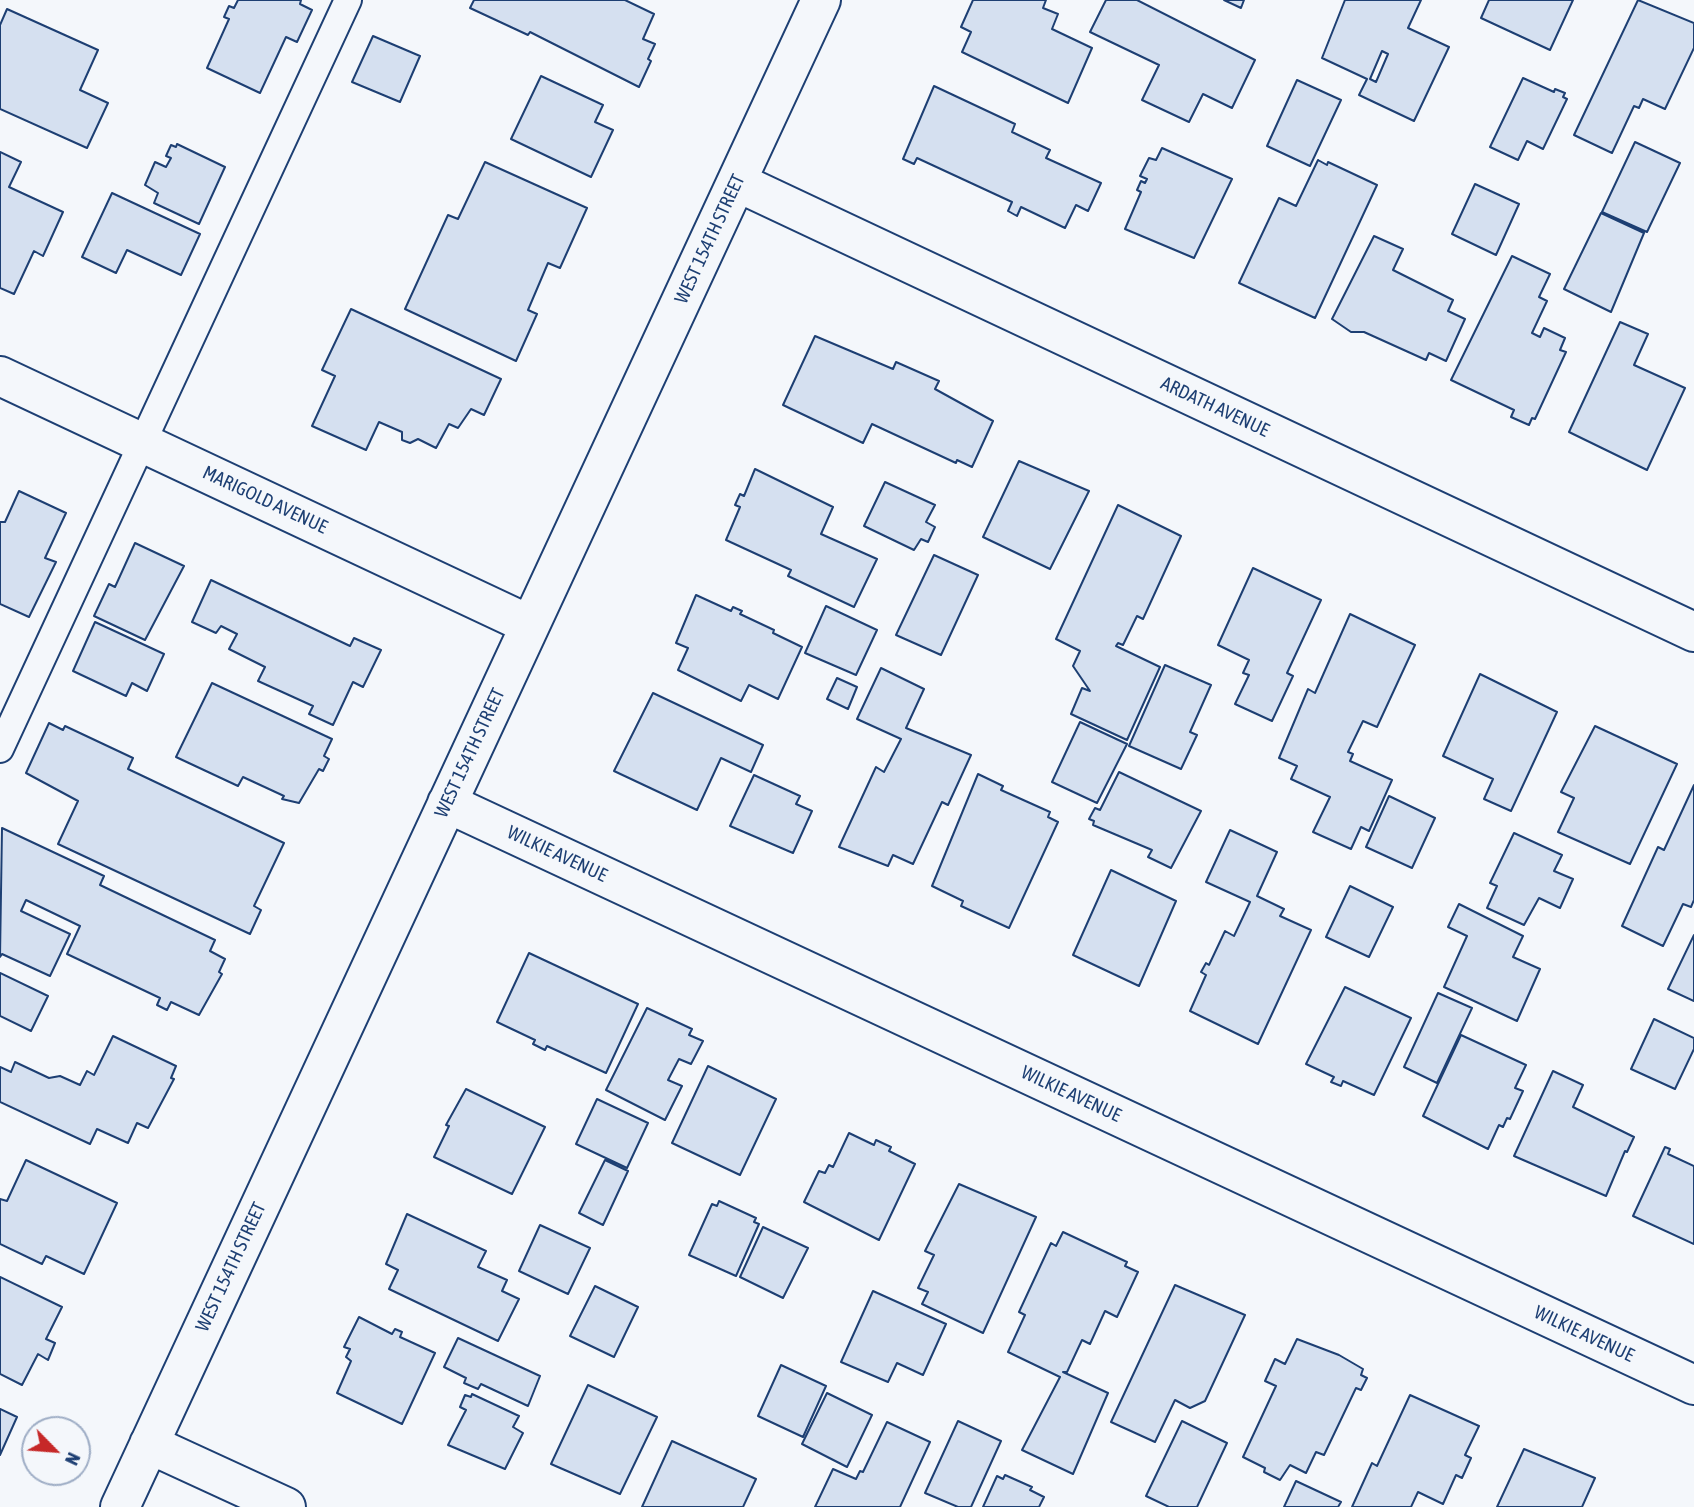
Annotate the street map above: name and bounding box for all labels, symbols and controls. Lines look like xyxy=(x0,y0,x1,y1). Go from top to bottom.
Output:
street label: WEST 154TH STREET xyxy=(670,171,750,307)
street label: ARDATH AVENUE xyxy=(1157,372,1273,442)
street label: MARIGOLD AVENUE xyxy=(199,461,331,539)
street label: WEST 154TH STREET xyxy=(430,685,510,821)
street label: WILKIE AVENUE xyxy=(503,821,611,887)
street label: WILKIE AVENUE xyxy=(1017,1061,1125,1127)
street label: WEST 154TH STREET xyxy=(191,1199,271,1335)
street label: WILKIE AVENUE xyxy=(1530,1301,1638,1367)
north arrow xyxy=(21,1416,91,1486)
text: N xyxy=(61,1449,86,1469)

